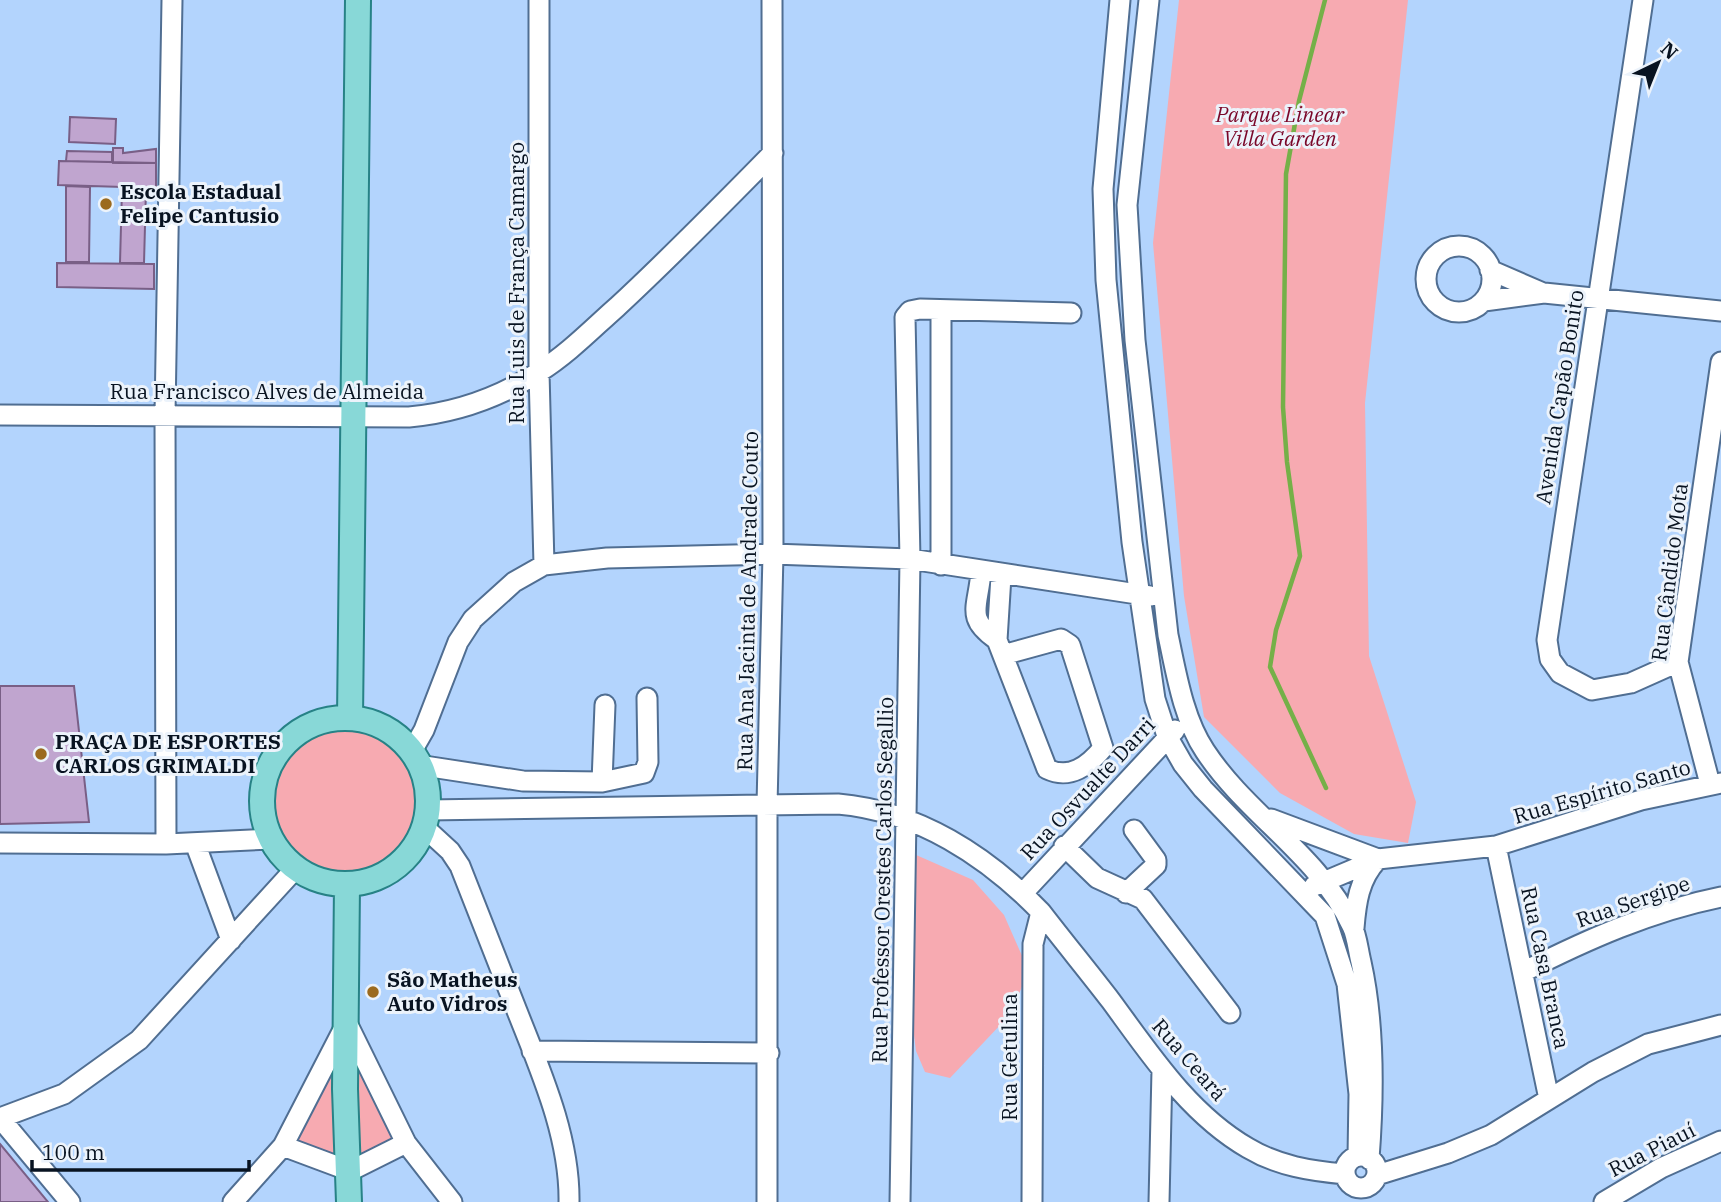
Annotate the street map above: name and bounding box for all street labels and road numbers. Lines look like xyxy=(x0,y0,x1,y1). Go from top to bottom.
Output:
street label: Rua Luis de França Camargo xyxy=(502,142,530,424)
street label: Avenida Capão Bonito xyxy=(1528,288,1590,506)
street label: Rua Francisco Alves de Almeida xyxy=(110,377,424,405)
street label: Rua Ana Jacinta de Andrade Couto xyxy=(730,431,764,771)
street label: Rua Cândido Mota xyxy=(1644,481,1694,663)
street label: Rua Professor Orestes Carlos Segallio xyxy=(865,697,899,1063)
street label: Rua Osvualte Darri xyxy=(1014,711,1161,866)
street label: Rua Espírito Santo xyxy=(1510,752,1694,830)
street label: Rua Sergipe xyxy=(1572,869,1693,934)
street label: Rua Casa Branca xyxy=(1515,884,1577,1052)
street label: Rua Getulina xyxy=(995,993,1023,1121)
street label: Rua Ceará xyxy=(1146,1012,1233,1106)
street label: Rua Piauí xyxy=(1603,1115,1700,1183)

